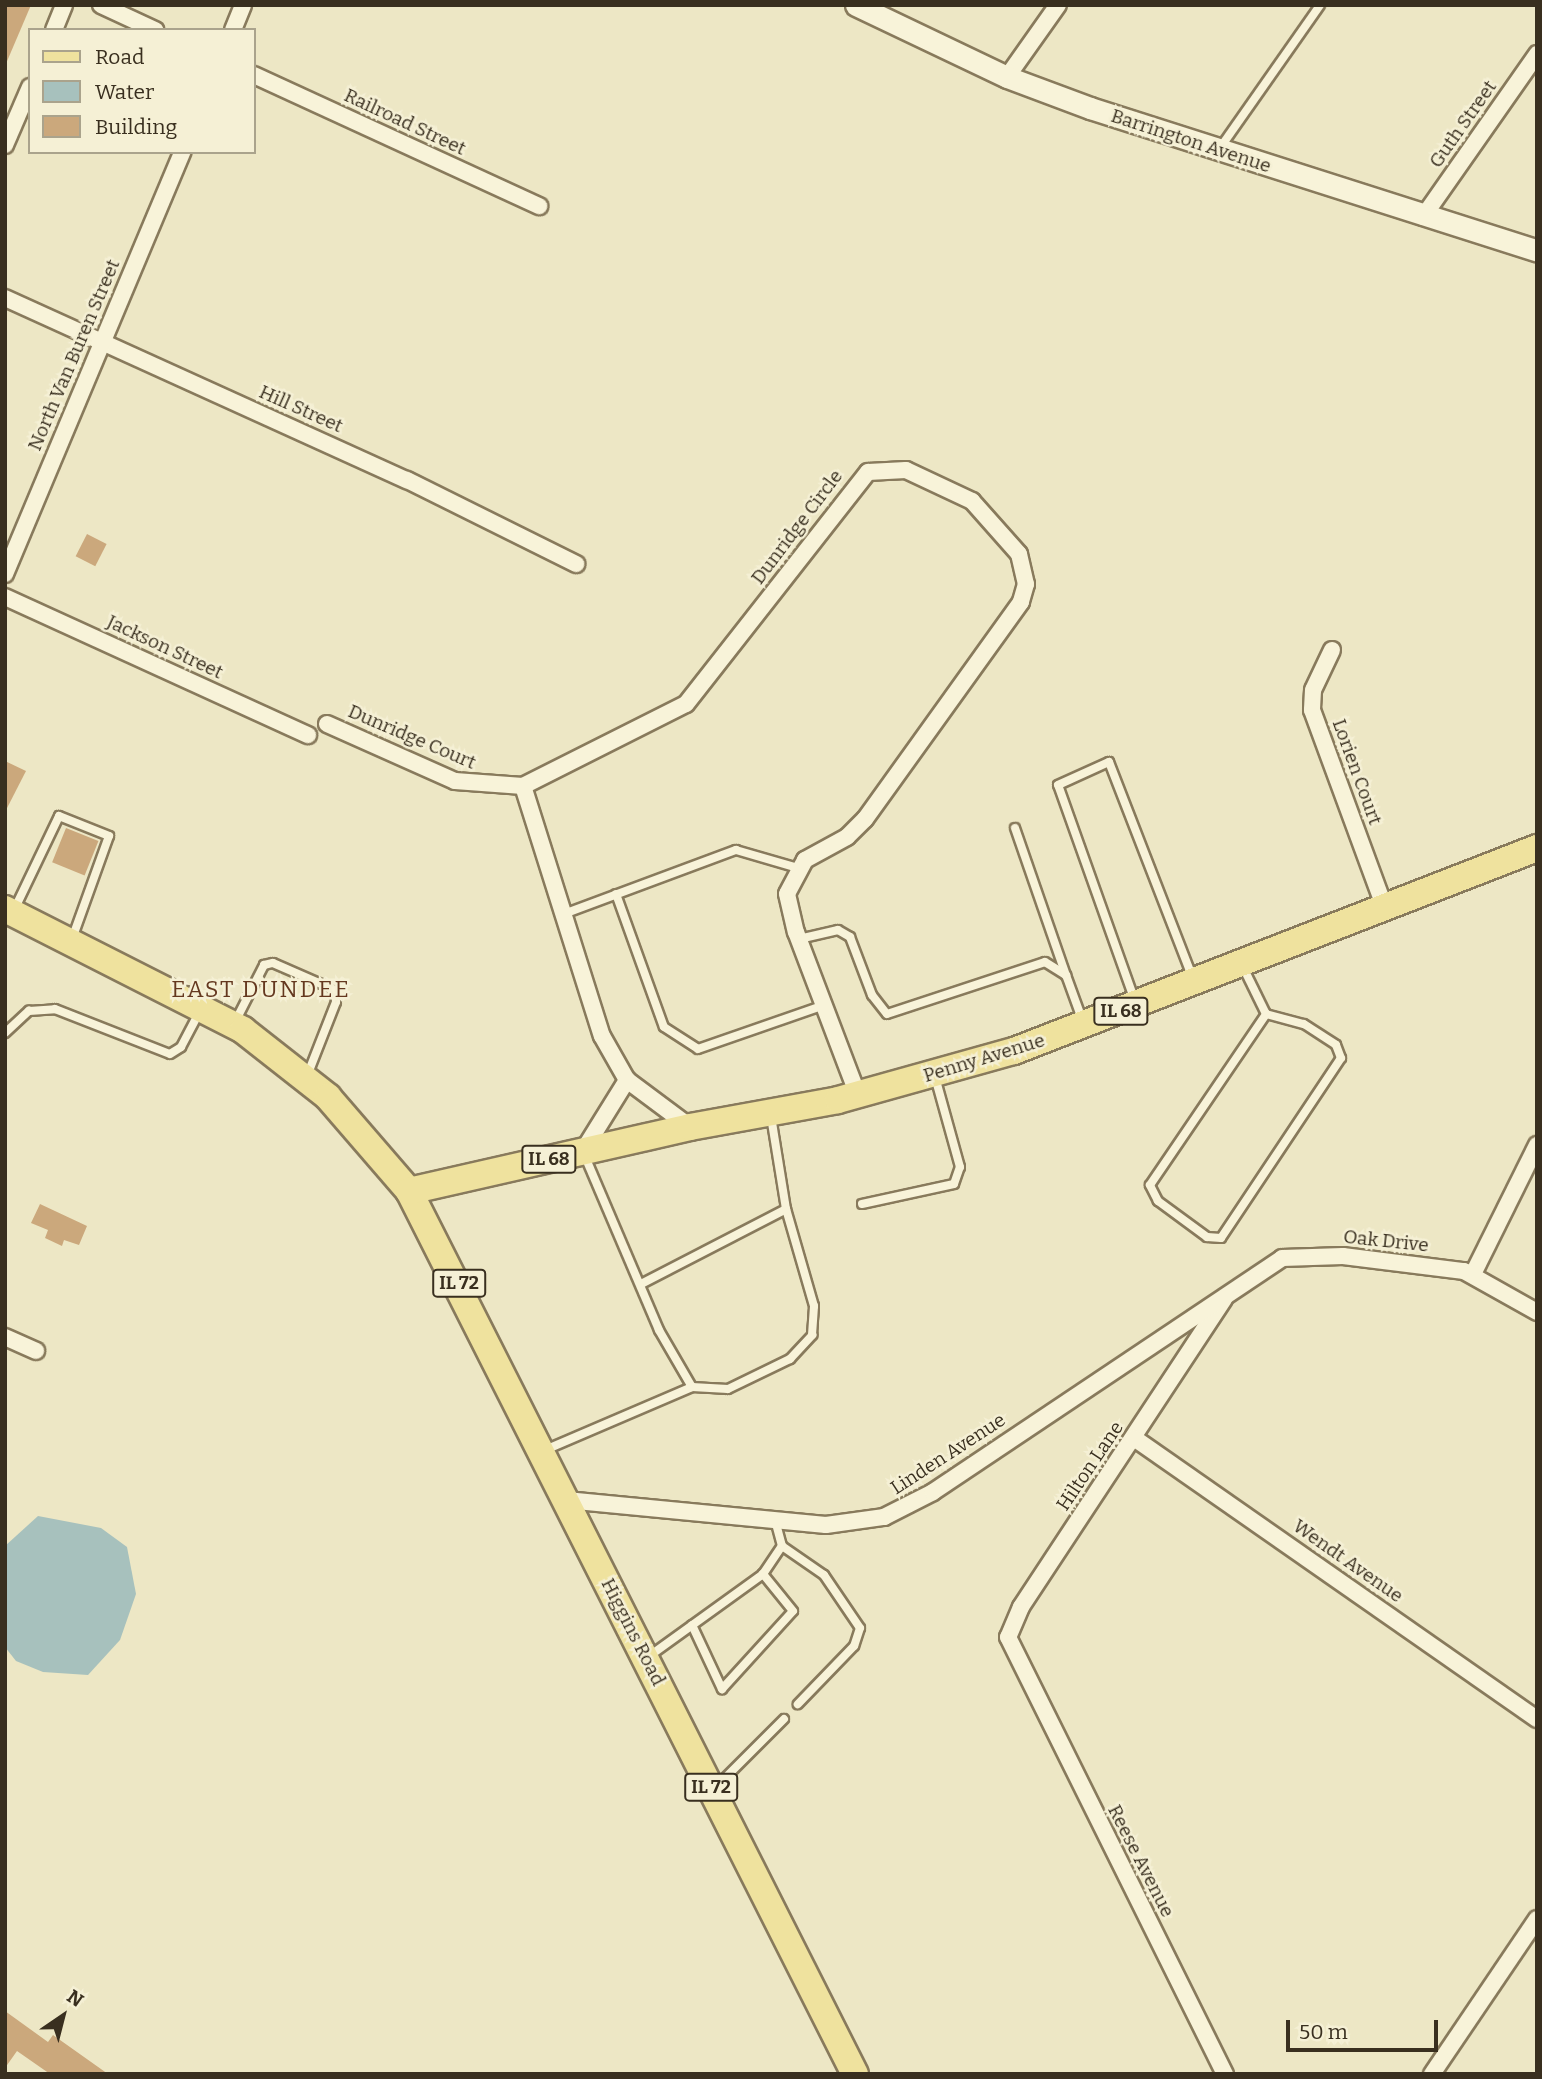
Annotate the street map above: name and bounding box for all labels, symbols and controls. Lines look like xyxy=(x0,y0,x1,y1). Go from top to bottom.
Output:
legend xyxy=(28,28,256,154)
text: Road xyxy=(95,44,144,70)
street label: Guth Street xyxy=(1425,76,1501,172)
text: Water xyxy=(95,79,154,105)
street label: Railroad Street xyxy=(341,84,469,160)
street label: Barrington Avenue xyxy=(1108,104,1274,178)
text: Building xyxy=(95,114,177,140)
street label: North Van Buren Street xyxy=(23,256,125,454)
street label: Hill Street xyxy=(256,380,346,438)
street label: Dunridge Circle xyxy=(747,465,847,589)
street label: Jackson Street xyxy=(103,610,227,684)
street label: Dunridge Court xyxy=(345,700,479,774)
street label: Lorien Court xyxy=(1327,716,1387,828)
district label: EAST DUNDEE xyxy=(173,975,349,1003)
road number: IL 68 xyxy=(1093,996,1149,1026)
street label: Penny Avenue xyxy=(921,1029,1047,1087)
road number: IL 68 xyxy=(521,1144,577,1174)
street label: Oak Drive xyxy=(1342,1225,1430,1257)
road number: IL 72 xyxy=(431,1268,487,1298)
street label: Linden Avenue xyxy=(886,1408,1010,1500)
street label: Hilton Lane xyxy=(1052,1417,1128,1515)
street label: Wendt Avenue xyxy=(1289,1515,1407,1607)
street label: Higgins Road xyxy=(596,1575,670,1689)
road number: IL 72 xyxy=(683,1772,739,1801)
street label: Reese Avenue xyxy=(1103,1801,1179,1921)
north arrow xyxy=(28,1981,98,2051)
text: N xyxy=(63,1985,88,2012)
scale bar xyxy=(1290,2006,1442,2050)
text: 50 m xyxy=(1299,2019,1348,2045)

